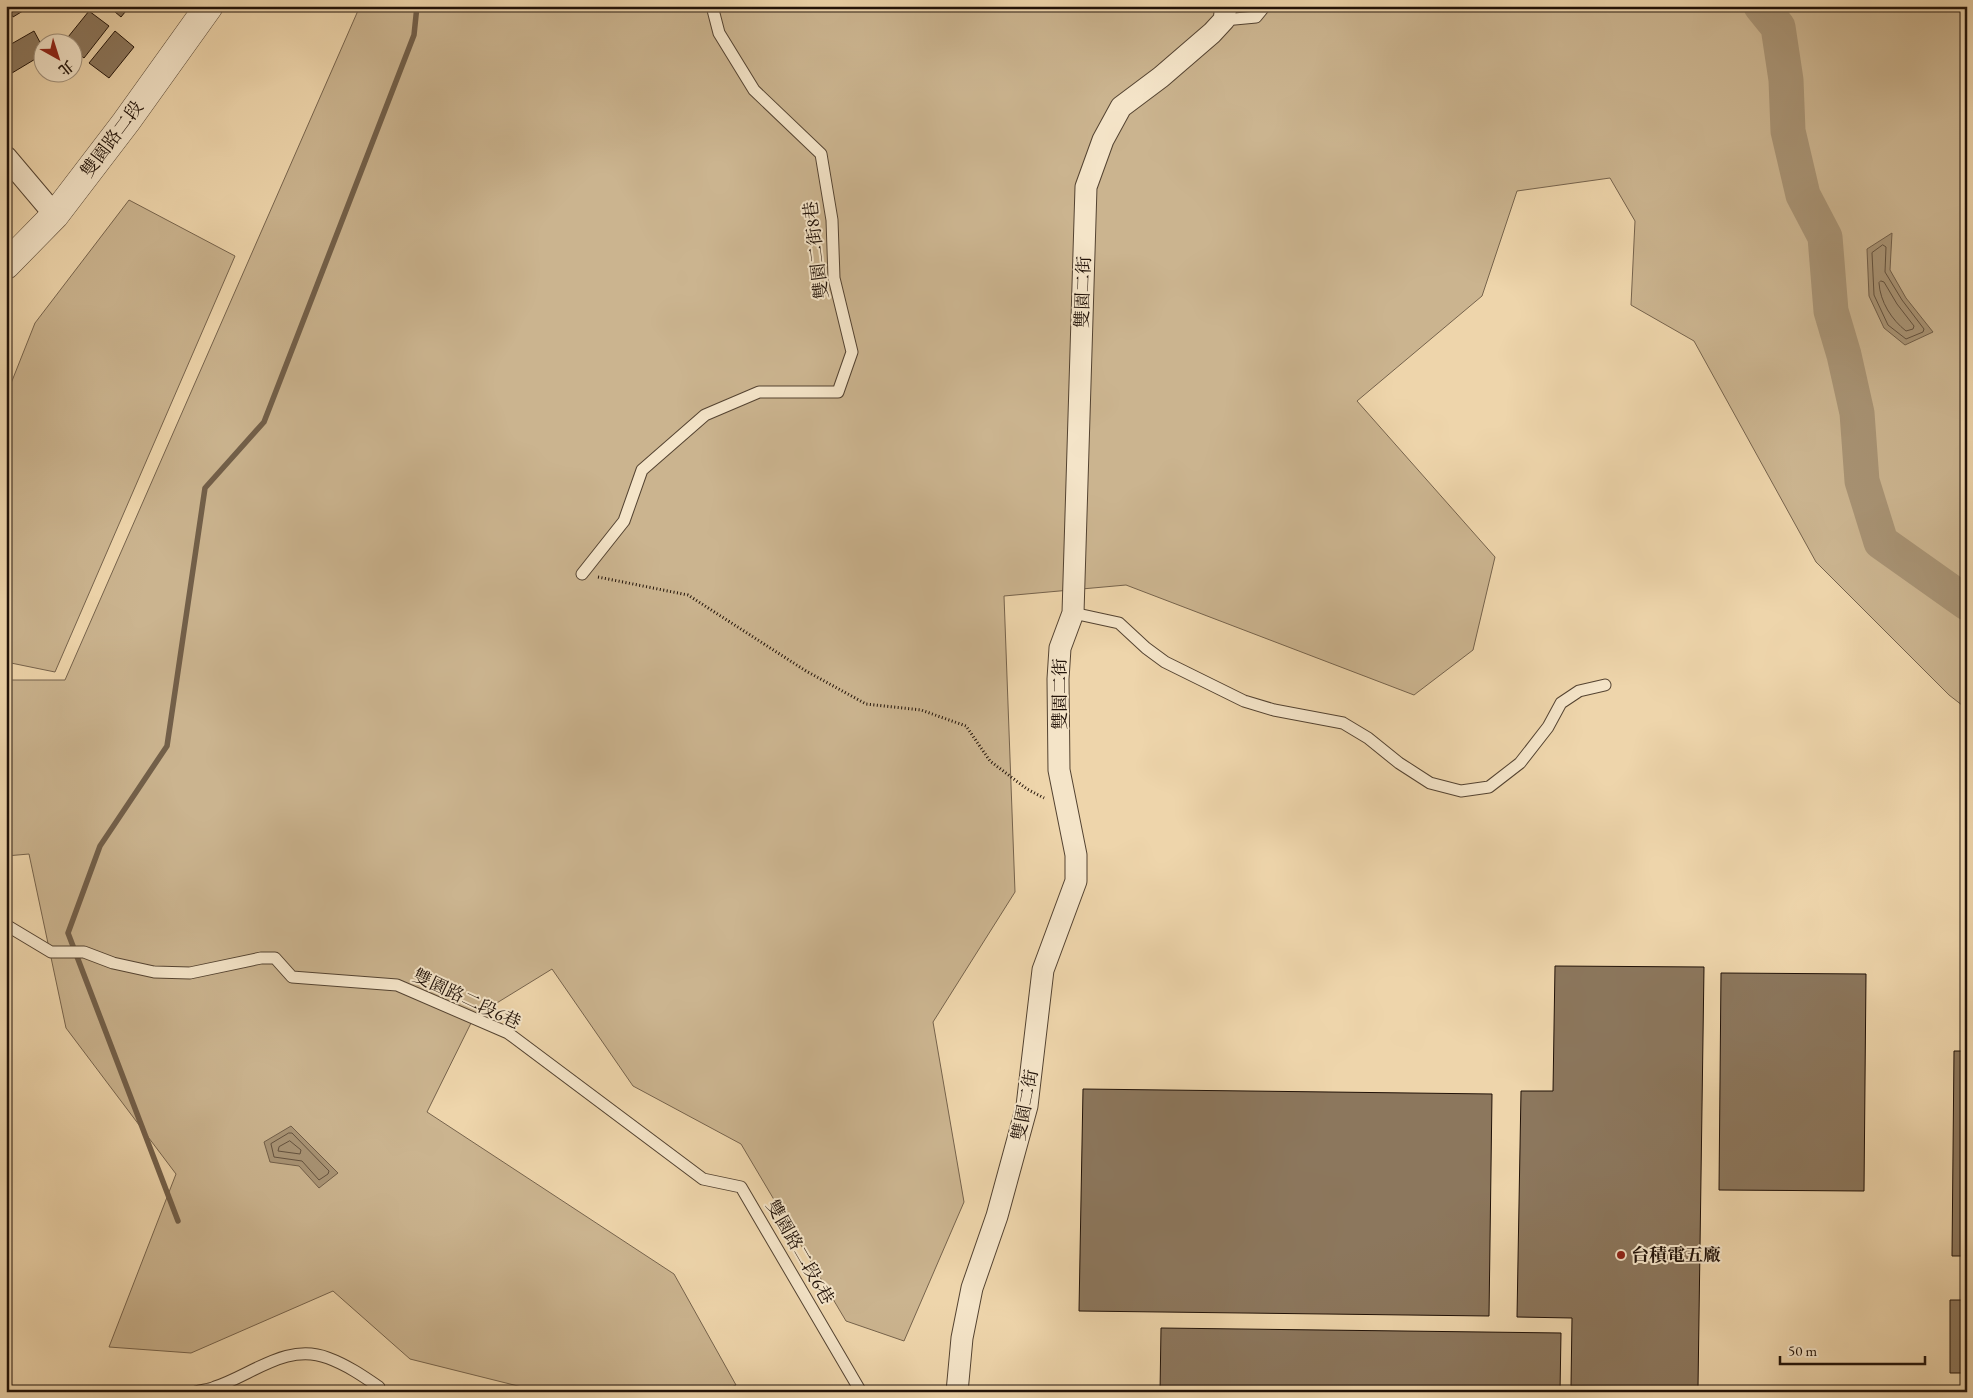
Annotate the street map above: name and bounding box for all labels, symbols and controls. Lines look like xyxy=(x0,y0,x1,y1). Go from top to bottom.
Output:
north arrow xyxy=(32,32,82,82)
text: 北 xyxy=(55,57,77,80)
street label: 雙園路二段 xyxy=(75,96,148,182)
street label: 雙園二街8巷 xyxy=(798,200,833,300)
street label: 雙園二街 xyxy=(1070,256,1095,328)
street label: 雙園二街 xyxy=(1048,658,1071,730)
street label: 雙園路二段6巷 xyxy=(409,963,525,1034)
street label: 雙園二街 xyxy=(1006,1067,1043,1142)
street label: 雙園路二段6巷 xyxy=(761,1195,840,1308)
place label: 台積電五廠 xyxy=(1631,1243,1721,1266)
marker: 台積電五廠 xyxy=(1615,1249,1627,1261)
scale bar xyxy=(1780,1333,1926,1365)
text: 50 m xyxy=(1788,1341,1817,1360)

